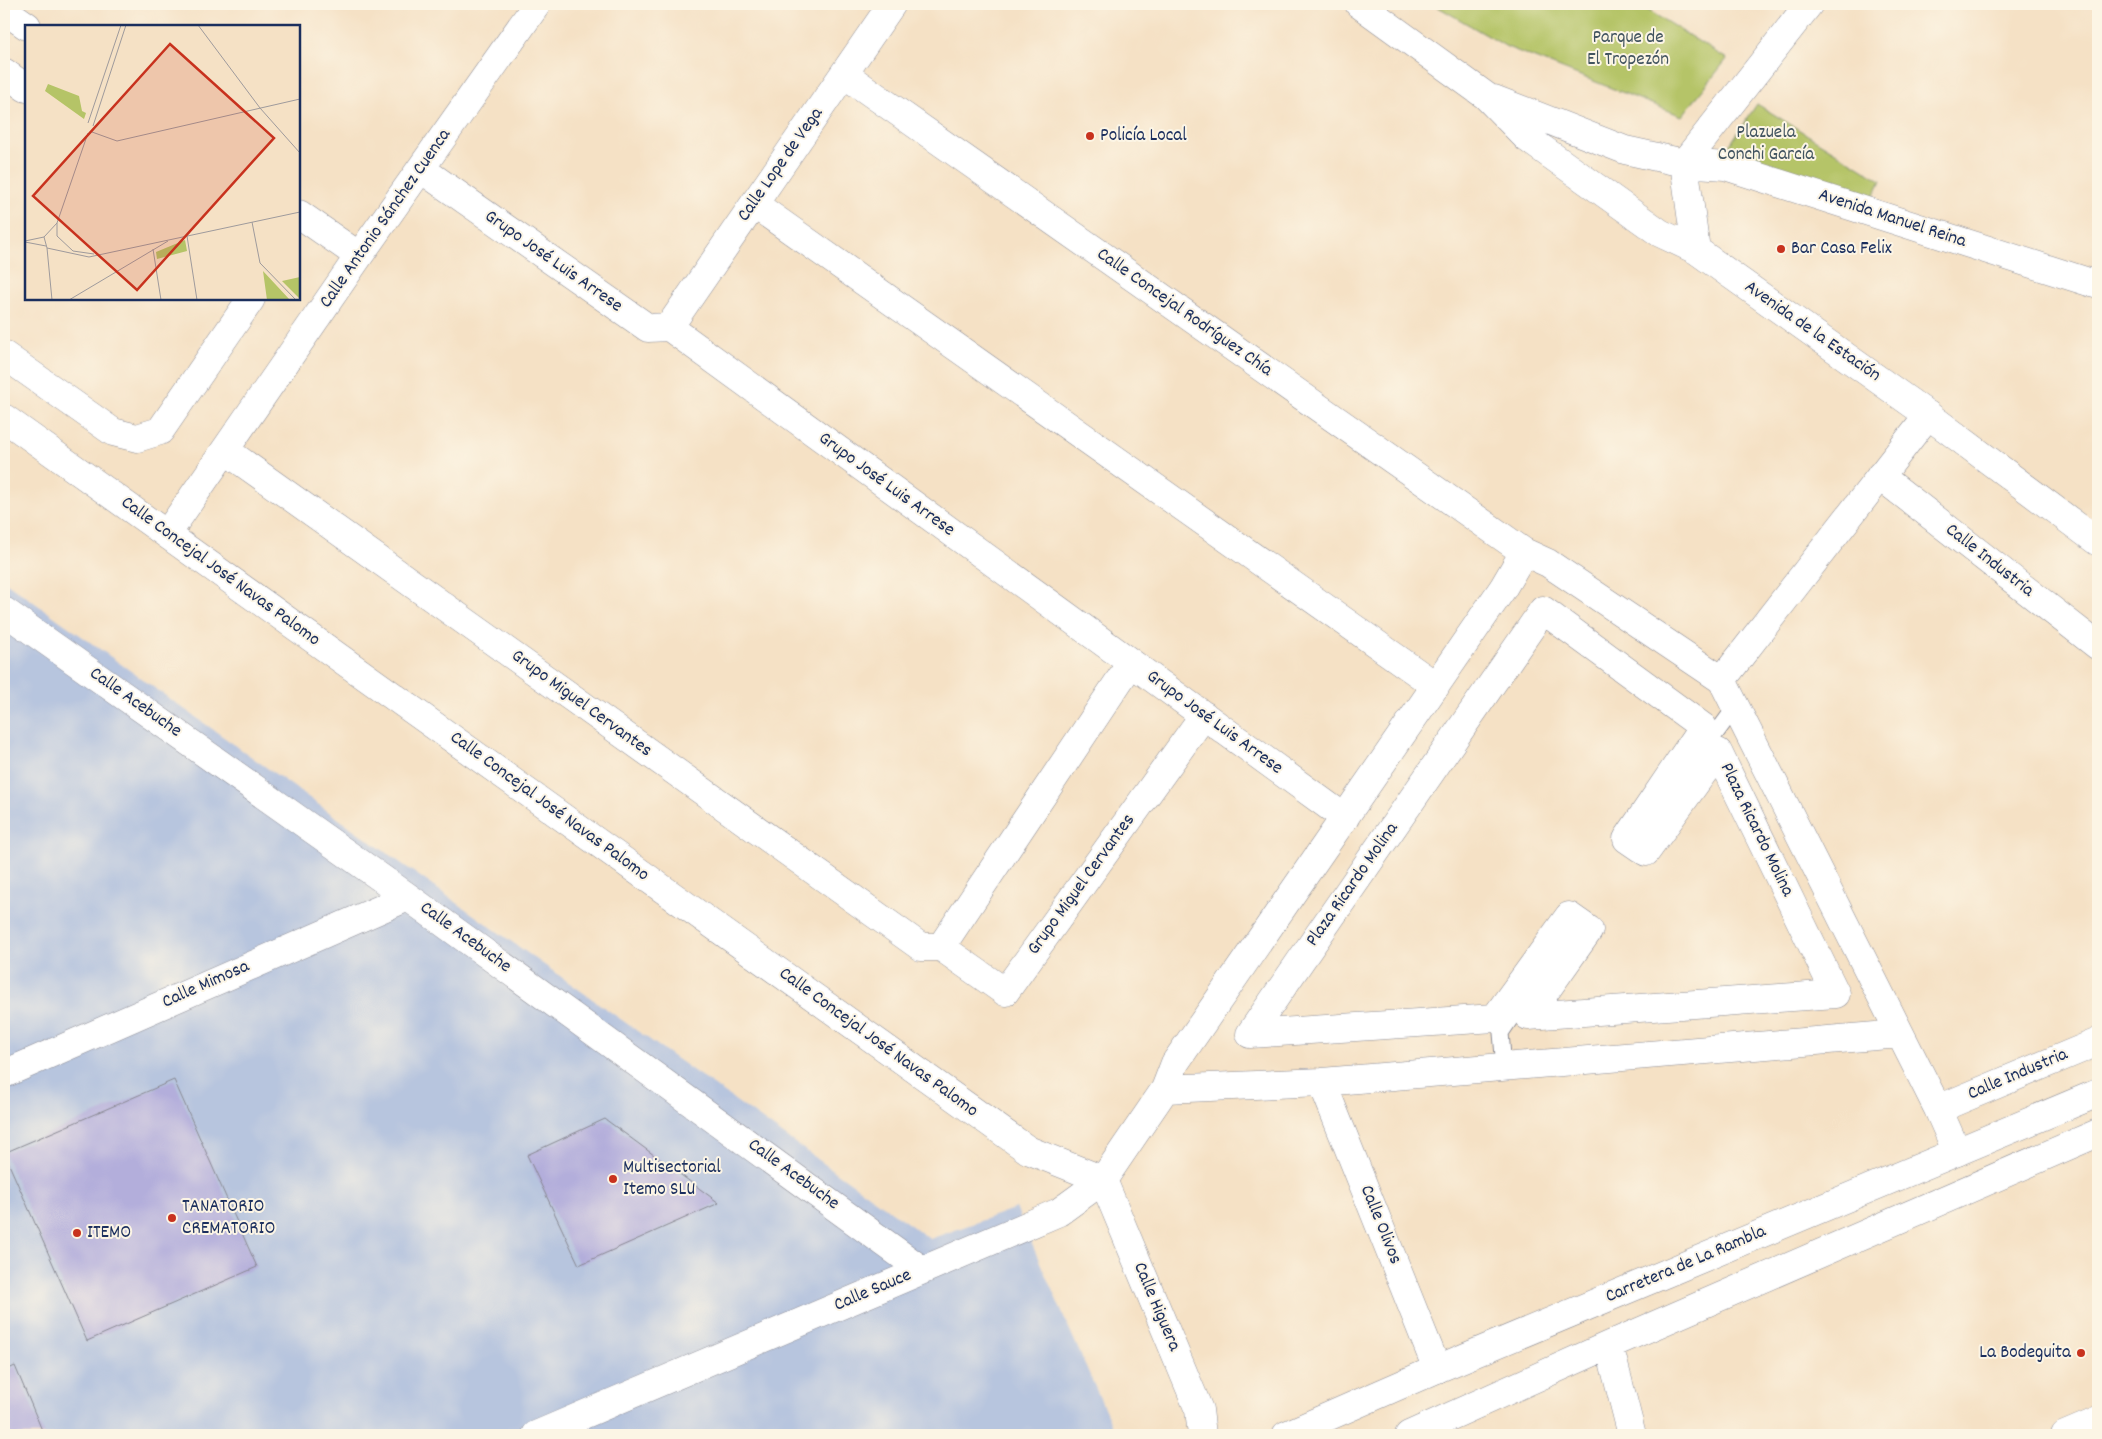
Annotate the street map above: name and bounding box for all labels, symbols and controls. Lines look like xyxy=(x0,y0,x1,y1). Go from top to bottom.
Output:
inset map xyxy=(25,25,300,300)
park label: Parque de El Tropezón xyxy=(1587,25,1669,74)
street label: Calle Lope de Vega xyxy=(731,101,831,228)
park label: Plazuela Conchi García xyxy=(1718,120,1815,169)
street label: Calle Antonio Sánchez Cuenca xyxy=(314,123,459,314)
place label: Policía Local xyxy=(1100,123,1187,150)
marker: Policía Local xyxy=(1084,130,1096,142)
street label: Avenida Manuel Reina xyxy=(1815,182,1970,256)
street label: Grupo José Luis Arrese xyxy=(478,204,628,320)
place label: Bar Casa Felix xyxy=(1791,236,1892,263)
street label: Calle Concejal Rodríguez Chía xyxy=(1090,242,1278,385)
marker: Bar Casa Felix xyxy=(1775,243,1787,255)
street label: Avenida de la Estación xyxy=(1738,275,1886,389)
street label: Grupo José Luis Arrese xyxy=(812,426,960,544)
street label: Calle Concejal José Navas Palomo xyxy=(115,490,325,654)
street label: Calle Industria xyxy=(1939,518,2040,605)
street label: Grupo Miguel Cervantes xyxy=(505,644,657,764)
street label: Calle Acebuche xyxy=(83,661,187,745)
street label: Grupo José Luis Arrese xyxy=(1140,664,1288,782)
street label: Calle Concejal José Navas Palomo xyxy=(444,725,654,889)
street label: Plaza Ricardo Molina xyxy=(1712,759,1801,902)
street label: Grupo Miguel Cervantes xyxy=(1022,809,1142,961)
street label: Plaza Ricardo Molina xyxy=(1300,817,1407,952)
street label: Calle Acebuche xyxy=(414,895,516,981)
street label: Calle Mimosa xyxy=(158,953,255,1016)
street label: Calle Concejal José Navas Palomo xyxy=(773,961,983,1125)
street label: Calle Industria xyxy=(1964,1041,2073,1108)
street label: Calle Acebuche xyxy=(742,1132,844,1218)
place label: Multisectorial Itemo SLU xyxy=(623,1155,721,1204)
marker: Multisectorial Itemo SLU xyxy=(607,1173,619,1185)
street label: Calle Olivos xyxy=(1352,1181,1408,1269)
place label: TANATORIO CREMATORIO xyxy=(182,1194,275,1243)
marker: TANATORIO CREMATORIO xyxy=(166,1212,178,1224)
street label: Carretera de La Rambla xyxy=(1602,1219,1771,1311)
place label: ITEMO xyxy=(87,1220,131,1247)
marker: ITEMO xyxy=(71,1227,83,1239)
street label: Calle Higuera xyxy=(1125,1258,1187,1357)
street label: Calle Sauce xyxy=(830,1263,916,1319)
place label: La Bodeguita xyxy=(1979,1340,2072,1367)
marker: La Bodeguita xyxy=(2075,1347,2087,1359)

